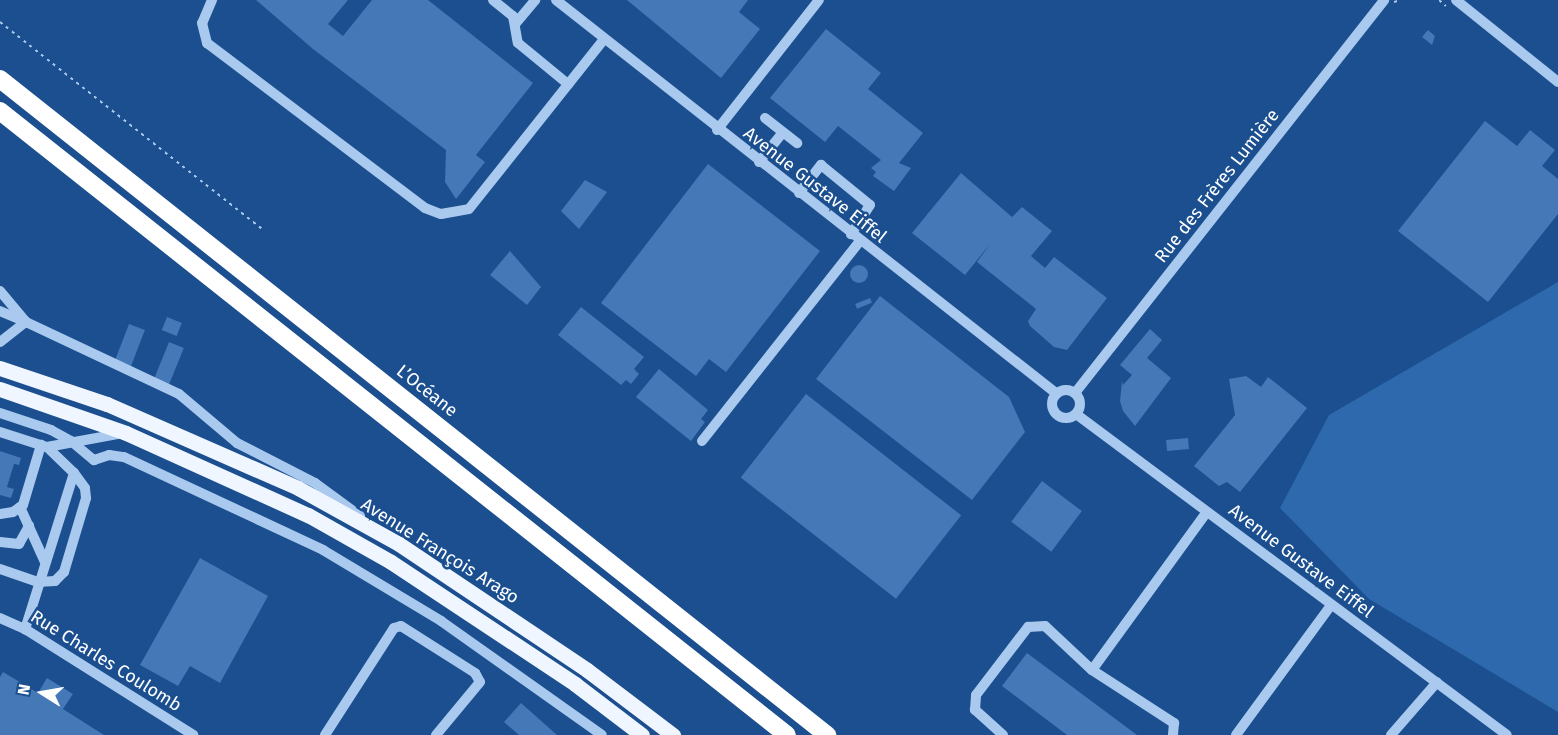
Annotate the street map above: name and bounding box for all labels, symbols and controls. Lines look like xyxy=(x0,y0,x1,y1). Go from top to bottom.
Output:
street label: Rue des Frères Lumière xyxy=(1150,105,1284,267)
street label: Avenue Gustave Eiffel xyxy=(739,122,891,248)
street label: L’Océane xyxy=(392,360,462,422)
street label: Avenue François Arago xyxy=(357,494,523,608)
street label: Avenue Gustave Eiffel xyxy=(1224,500,1378,622)
street label: Rue Charles Coulomb xyxy=(27,606,185,716)
north arrow xyxy=(12,663,72,723)
text: N xyxy=(14,682,34,696)

